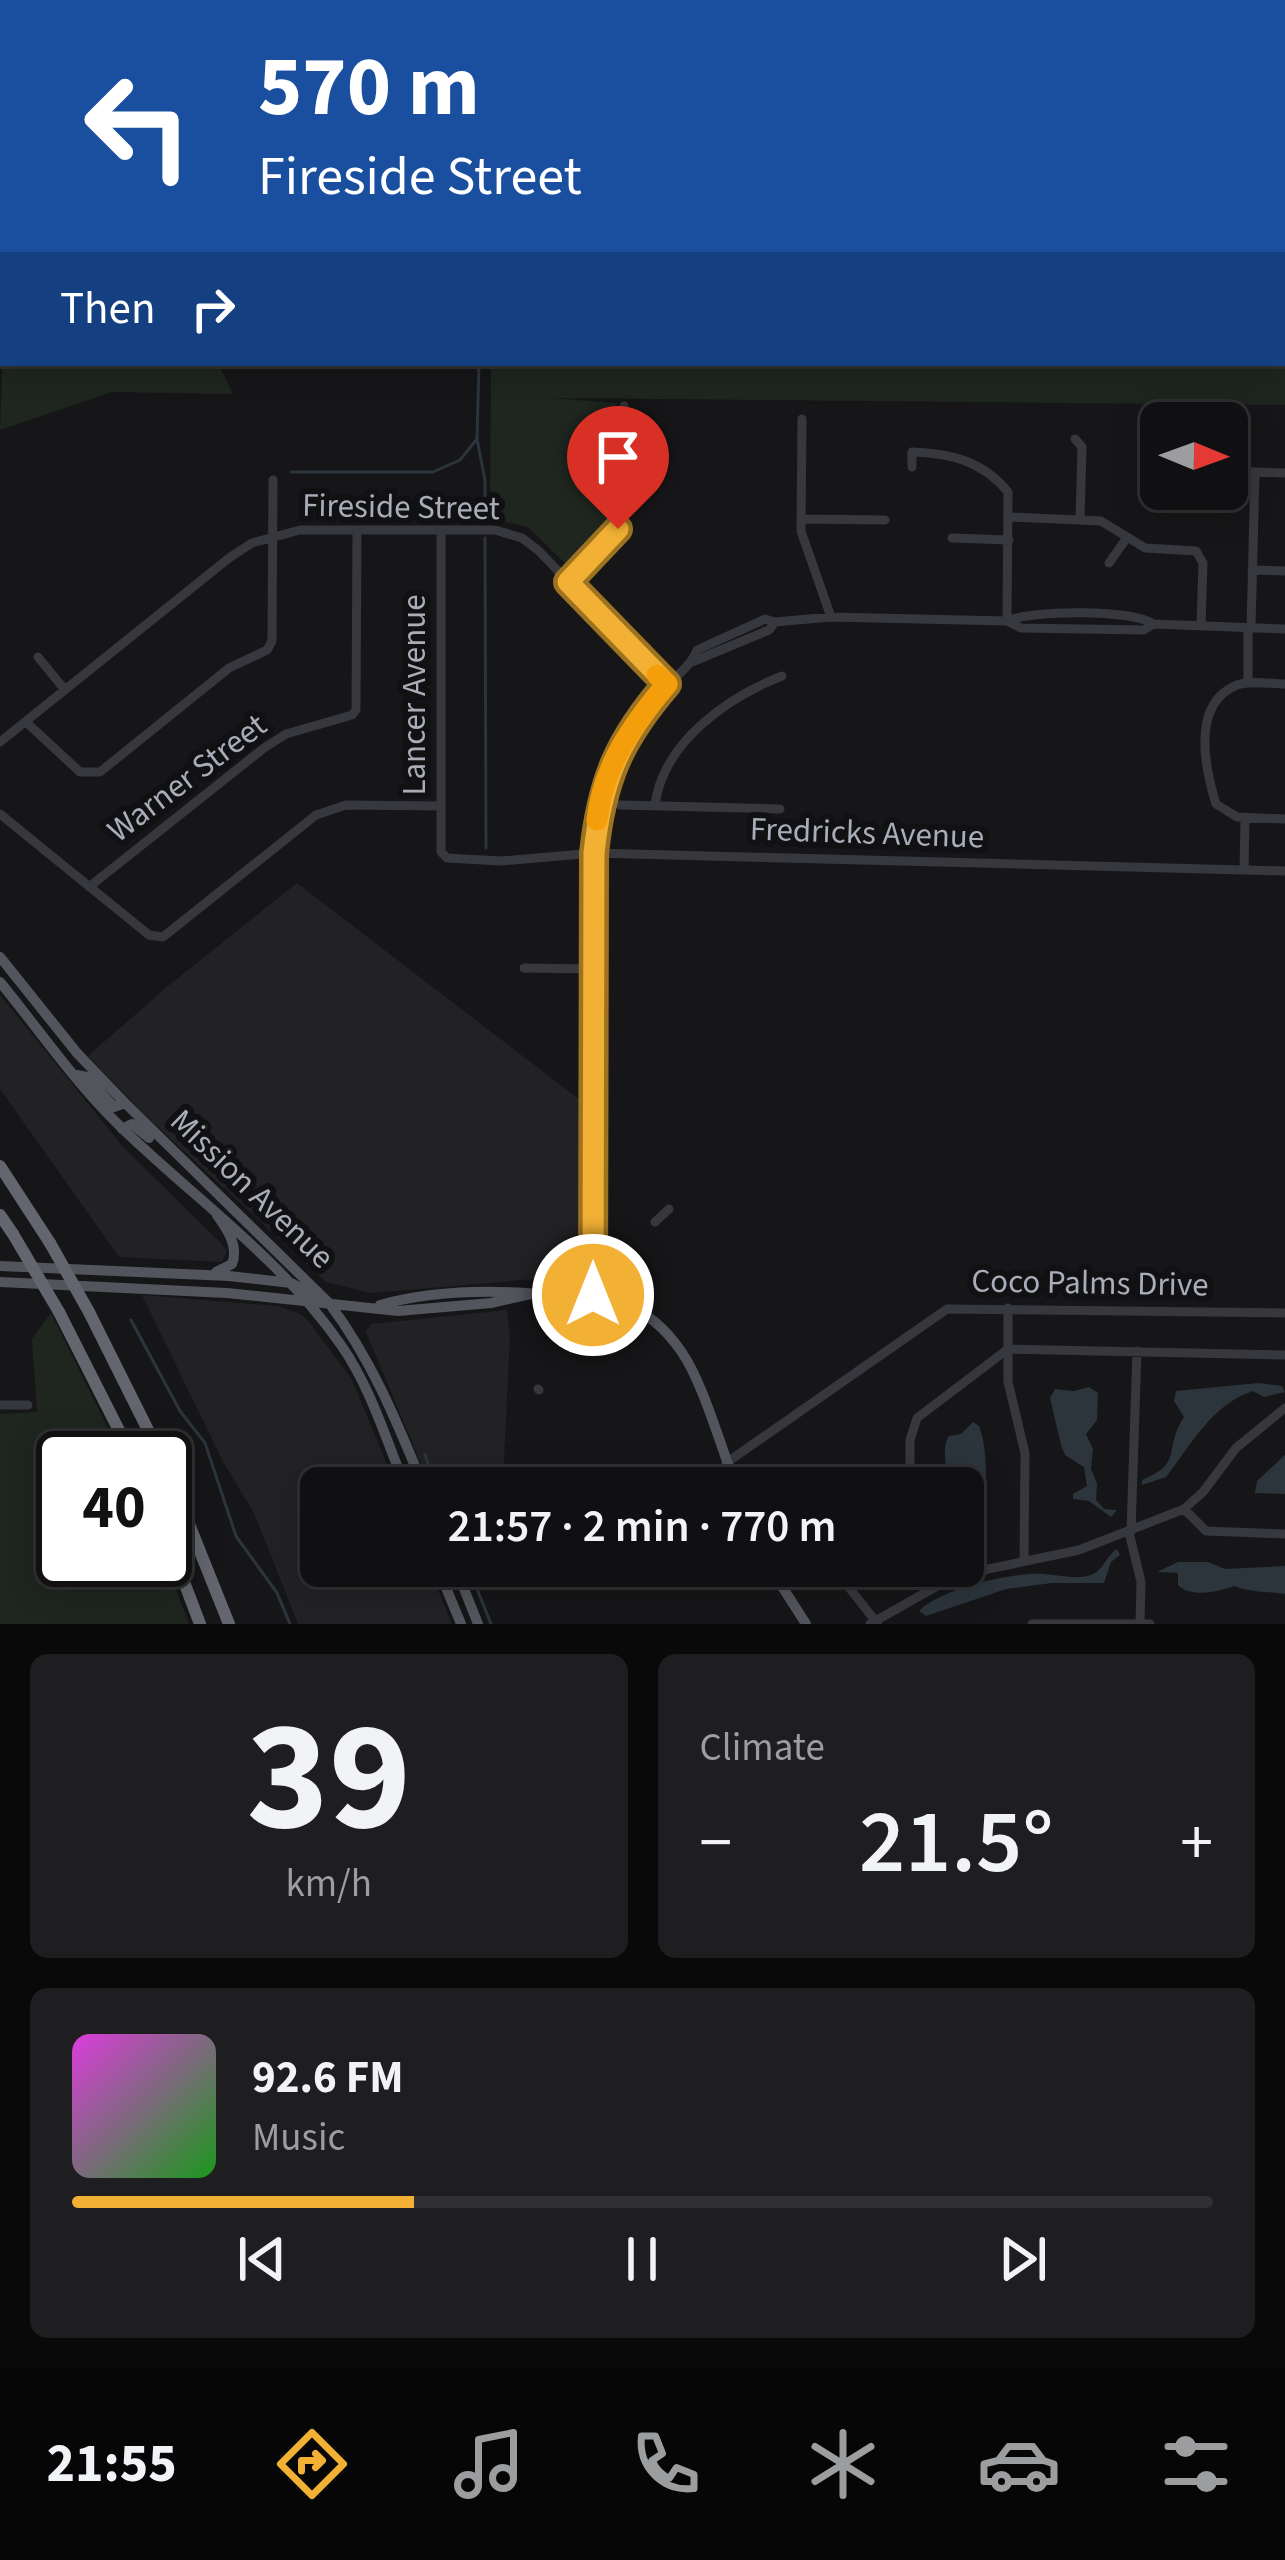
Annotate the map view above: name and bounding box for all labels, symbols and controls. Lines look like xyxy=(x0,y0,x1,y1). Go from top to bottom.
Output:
text: 570 m xyxy=(258,28,480,148)
icon: left xyxy=(60,48,216,204)
text: Fireside Street xyxy=(258,139,582,216)
icon: right xyxy=(180,276,246,342)
text: Then xyxy=(60,277,156,341)
north arrow xyxy=(1140,402,1248,510)
map controls xyxy=(1140,402,1248,510)
pin xyxy=(567,406,669,529)
icon: arrive xyxy=(585,424,651,490)
street label: Fireside Street xyxy=(302,482,500,532)
street label: Lancer Avenue xyxy=(391,594,438,796)
street label: Warner Street xyxy=(98,702,276,854)
street label: Fredricks Avenue xyxy=(749,805,985,861)
street label: Mission Avenue xyxy=(159,1098,345,1280)
position arrow xyxy=(530,1232,656,1358)
street label: Coco Palms Drive xyxy=(971,1257,1209,1309)
speed limit sign: 40 xyxy=(36,1431,192,1587)
text: 21:57 · 2 min · 770 m xyxy=(448,1495,836,1559)
text: 39 xyxy=(246,1667,411,1889)
text: Climate xyxy=(700,1720,825,1776)
text: 21.5° xyxy=(859,1779,1054,1907)
text: − xyxy=(700,1796,732,1890)
text: + xyxy=(1180,1796,1213,1890)
text: km/h xyxy=(285,1856,372,1912)
text: 92.6 FM xyxy=(252,2046,404,2110)
text: Music xyxy=(252,2110,345,2166)
icon: previous xyxy=(229,2226,295,2292)
icon: pause xyxy=(609,2226,675,2292)
icon: next xyxy=(990,2226,1056,2292)
icon: directions xyxy=(270,2422,354,2506)
icon: music xyxy=(447,2422,531,2506)
icon: phone xyxy=(624,2422,708,2506)
icon: climate xyxy=(801,2422,885,2506)
icon: car xyxy=(977,2422,1061,2506)
icon: filters xyxy=(1154,2422,1238,2506)
text: 21:55 xyxy=(46,2426,177,2503)

